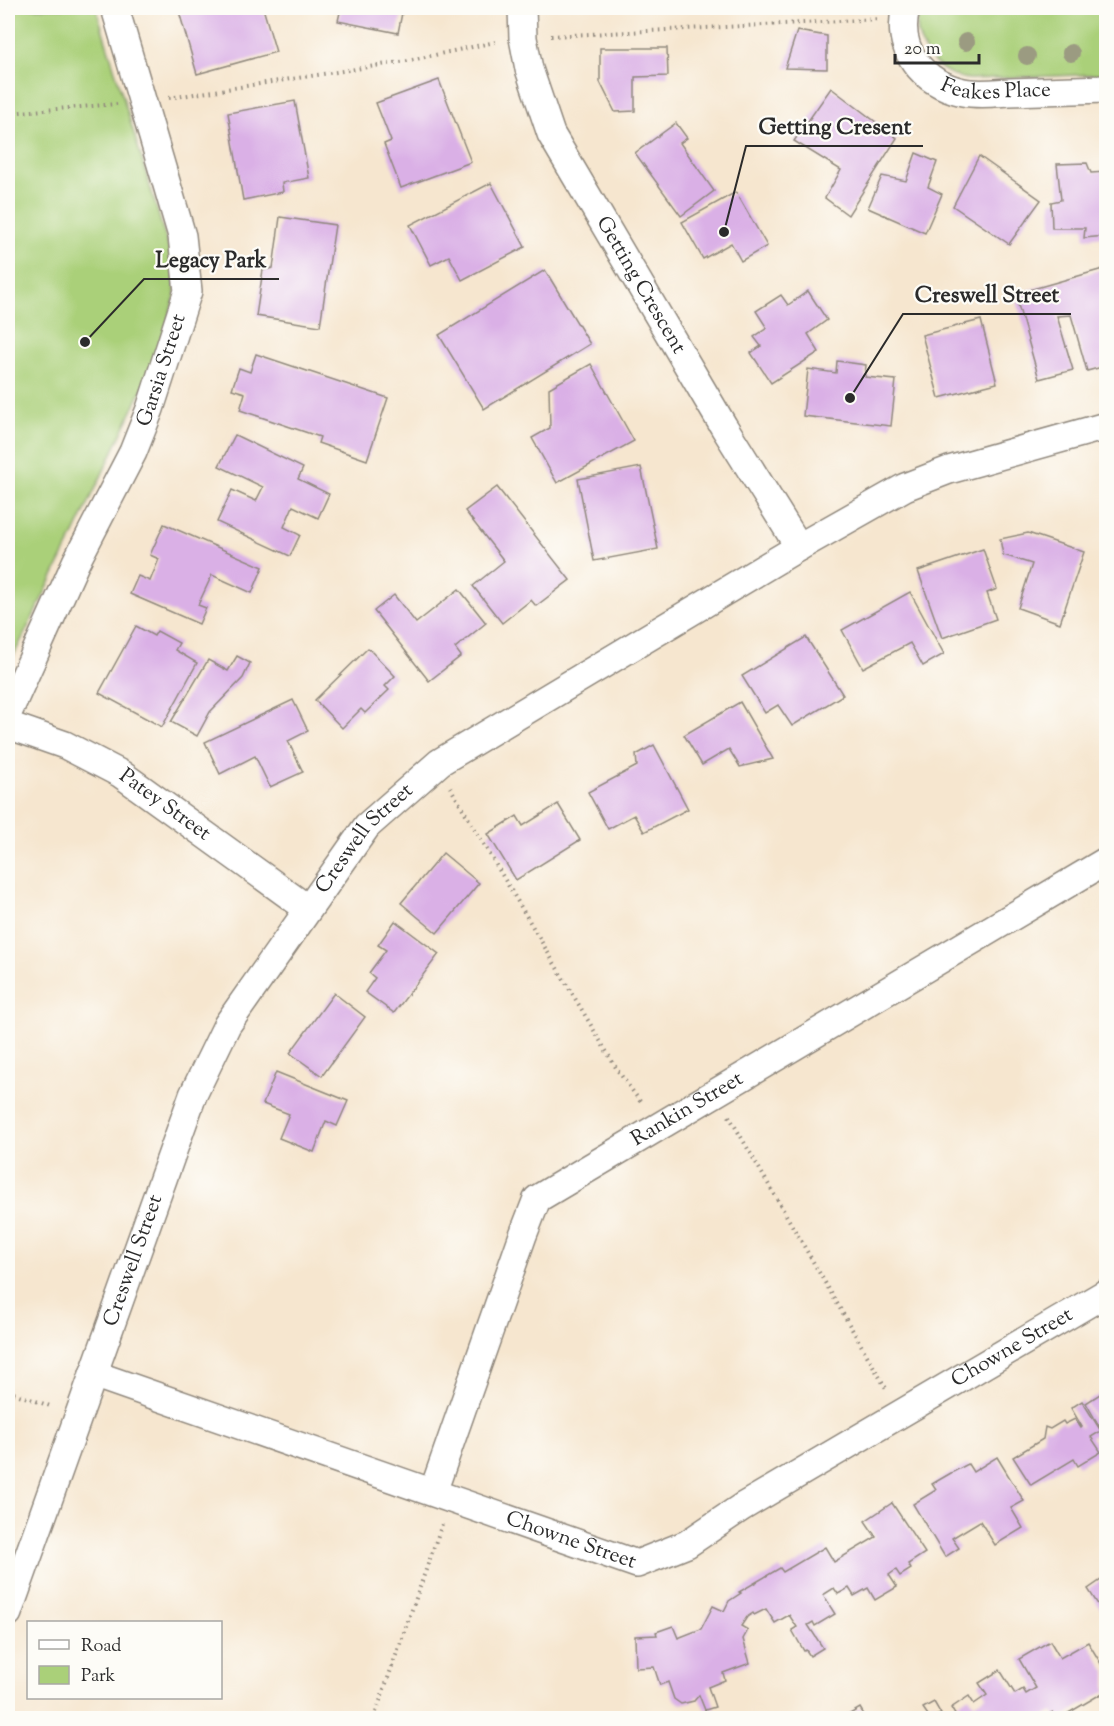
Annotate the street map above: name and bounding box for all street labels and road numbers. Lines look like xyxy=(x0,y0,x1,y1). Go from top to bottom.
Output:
street label: Feakes Place xyxy=(936,71,1051,109)
street label: Getting Crescent xyxy=(588,211,693,360)
street label: Garsia Street xyxy=(129,310,195,432)
street label: Patey Street xyxy=(112,762,217,849)
street label: Creswell Street xyxy=(309,777,420,900)
street label: Rankin Street xyxy=(626,1065,749,1155)
street label: Creswell Street xyxy=(96,1191,171,1331)
street label: Chowne Street xyxy=(946,1301,1079,1396)
street label: Chowne Street xyxy=(501,1504,640,1577)

